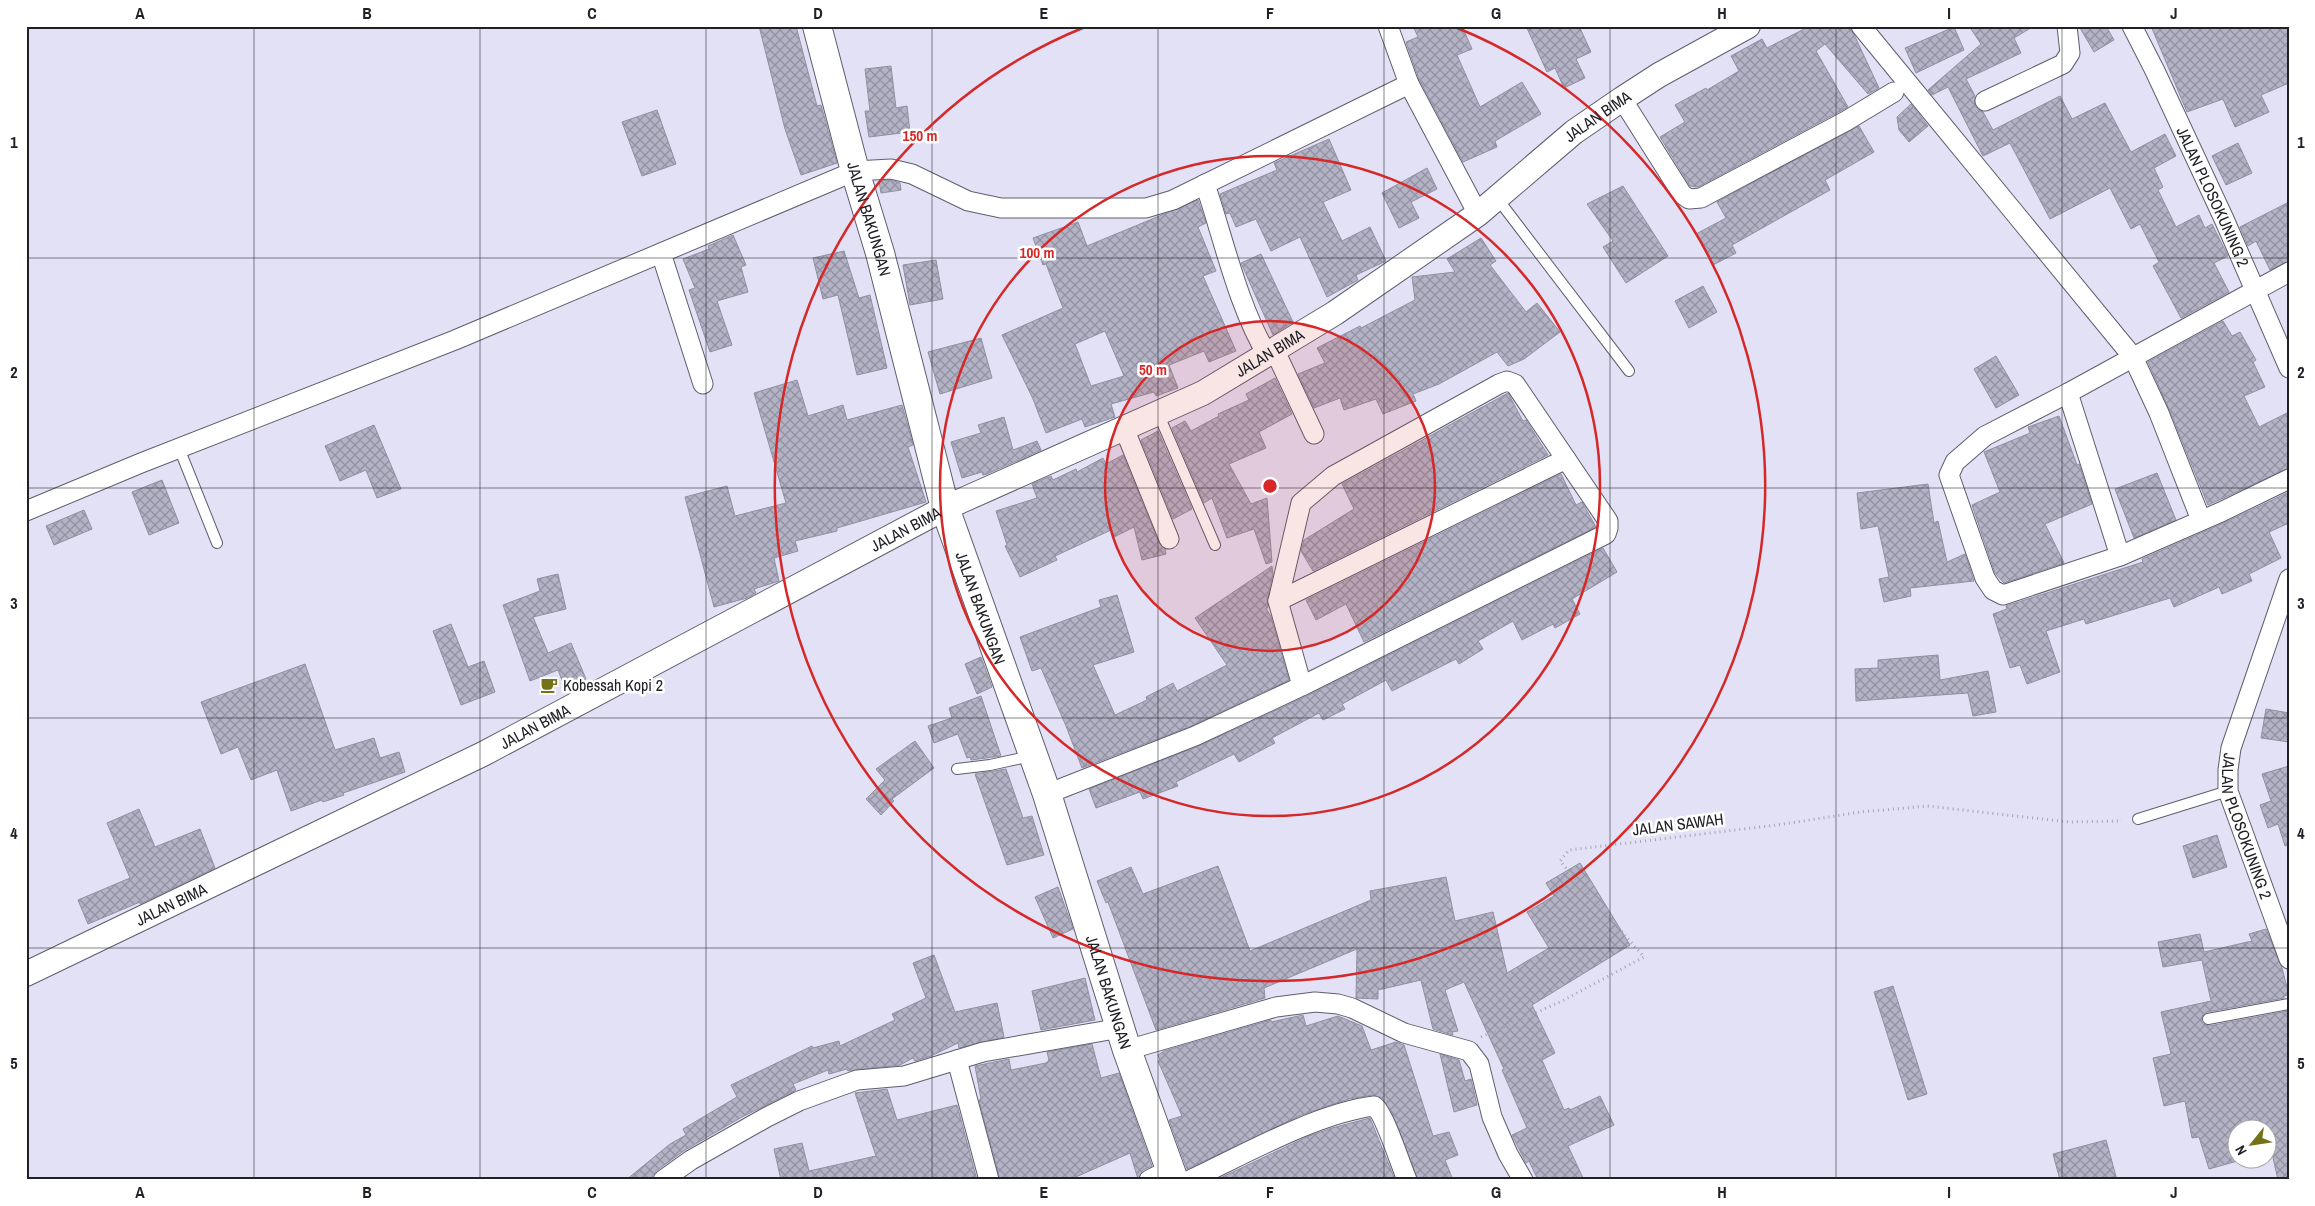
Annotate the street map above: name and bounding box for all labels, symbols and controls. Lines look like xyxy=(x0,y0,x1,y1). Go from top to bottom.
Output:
text: A xyxy=(135,2,145,24)
text: B xyxy=(362,2,372,24)
text: C xyxy=(587,2,597,24)
text: D xyxy=(813,2,823,24)
text: E xyxy=(1040,2,1049,24)
text: F xyxy=(1266,2,1274,24)
text: G xyxy=(1491,2,1501,24)
text: H xyxy=(1717,2,1727,24)
text: I xyxy=(1947,2,1951,24)
text: J xyxy=(2170,2,2178,24)
street label: JALAN BIMA xyxy=(1559,85,1635,147)
street label: JALAN PLOSOKUNING 2 xyxy=(2171,123,2255,270)
text: 150 m xyxy=(903,125,937,146)
text: 1 xyxy=(10,131,18,153)
text: 1 xyxy=(2297,131,2305,153)
street label: JALAN BAKUNGAN xyxy=(842,159,896,278)
text: 100 m xyxy=(1020,242,1054,263)
street label: JALAN BIMA xyxy=(1231,323,1308,382)
text: 50 m xyxy=(1139,359,1167,380)
text: 2 xyxy=(10,361,18,383)
text: 2 xyxy=(2297,361,2305,383)
centre of rings xyxy=(1261,477,1279,495)
street label: JALAN BIMA xyxy=(867,501,945,557)
street label: JALAN BAKUNGAN xyxy=(950,549,1011,667)
text: 3 xyxy=(10,592,18,614)
text: 3 xyxy=(2297,592,2305,614)
place label: Kobessah Kopi 2 xyxy=(563,674,663,696)
cafe icon: Kobessah Kopi 2 xyxy=(539,675,559,695)
street label: JALAN BIMA xyxy=(496,699,574,754)
street label: JALAN PLOSOKUNING 2 xyxy=(2217,752,2277,902)
street label: JALAN SAWAH xyxy=(1631,807,1725,841)
text: 4 xyxy=(10,822,18,844)
text: 4 xyxy=(2297,822,2305,844)
street label: JALAN BIMA xyxy=(132,878,211,931)
street label: JALAN BAKUNGAN xyxy=(1081,932,1137,1052)
text: 5 xyxy=(10,1052,18,1074)
text: 5 xyxy=(2297,1052,2305,1074)
north arrow xyxy=(2228,1118,2278,1168)
text: N xyxy=(2231,1142,2251,1159)
text: A xyxy=(135,1181,145,1203)
text: B xyxy=(362,1181,372,1203)
text: C xyxy=(587,1181,597,1203)
text: D xyxy=(813,1181,823,1203)
text: E xyxy=(1040,1181,1049,1203)
text: F xyxy=(1266,1181,1274,1203)
text: G xyxy=(1491,1181,1501,1203)
text: H xyxy=(1717,1181,1727,1203)
text: I xyxy=(1947,1181,1951,1203)
text: J xyxy=(2170,1181,2178,1203)

